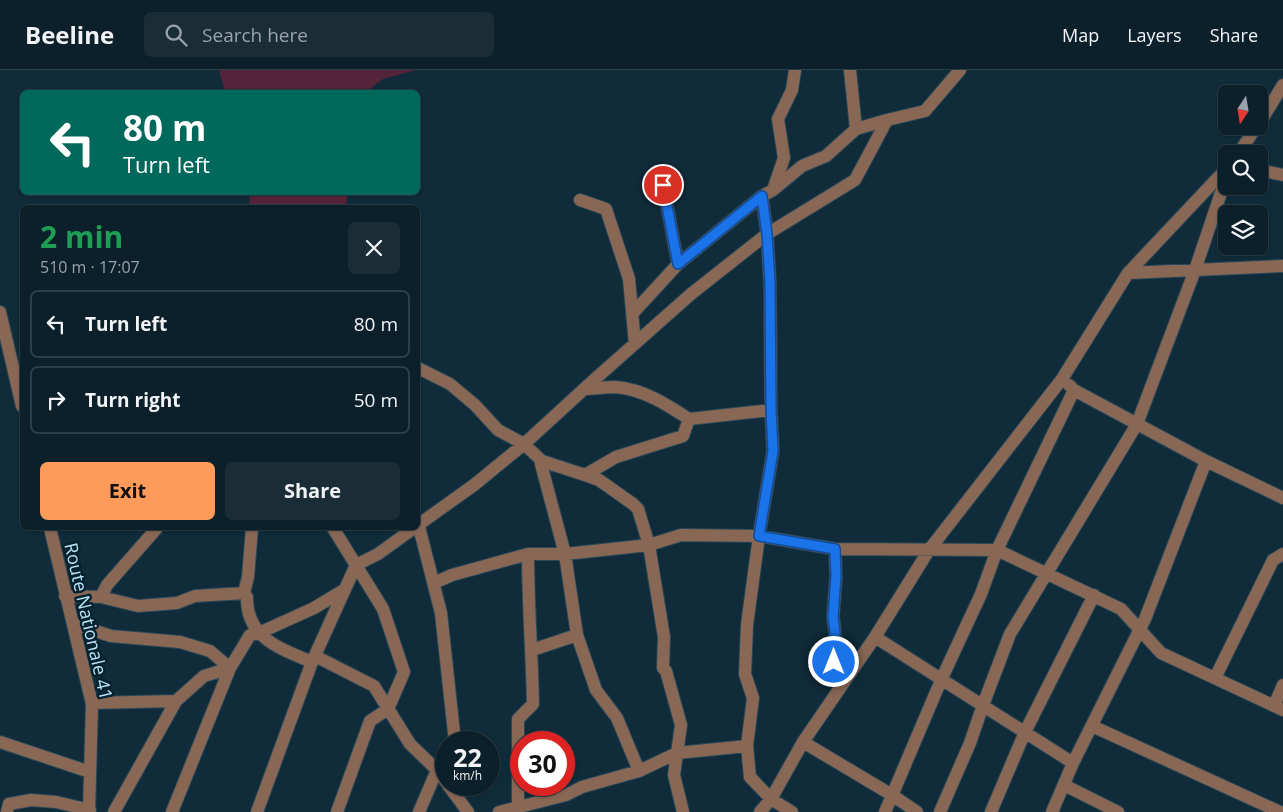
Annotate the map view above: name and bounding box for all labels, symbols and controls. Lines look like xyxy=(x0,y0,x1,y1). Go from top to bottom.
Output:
search box xyxy=(144,12,494,57)
text: Beeline xyxy=(25,18,114,51)
icon: search xyxy=(162,21,190,49)
text: Search here xyxy=(202,22,308,48)
text: Map xyxy=(1062,23,1099,47)
text: Layers xyxy=(1127,23,1182,47)
text: Share xyxy=(1210,23,1258,47)
north arrow xyxy=(1218,85,1268,135)
map controls xyxy=(1218,85,1268,255)
text: 80 m xyxy=(123,104,206,151)
icon: left xyxy=(40,110,105,175)
button: search xyxy=(1218,145,1268,195)
text: Turn left xyxy=(123,149,210,179)
pin xyxy=(642,164,684,206)
icon: arrive xyxy=(649,171,677,199)
button: layers xyxy=(1218,205,1268,255)
text: 2 min xyxy=(40,216,123,257)
button: close xyxy=(348,222,400,274)
text: 510 m · 17:07 xyxy=(40,256,140,278)
icon: left xyxy=(42,310,70,338)
text: Turn left xyxy=(85,311,167,337)
text: 80 m xyxy=(354,311,398,337)
icon: right xyxy=(42,386,70,414)
text: Turn right xyxy=(85,387,180,413)
text: 50 m xyxy=(354,387,398,413)
button: Exit xyxy=(40,462,215,520)
button: Share xyxy=(225,462,400,520)
street label: Route Nationale 41 xyxy=(59,540,119,702)
position arrow xyxy=(807,635,859,687)
speed limit sign: 30 xyxy=(510,731,575,796)
text: 22 xyxy=(453,740,482,774)
text: km/h xyxy=(453,767,482,784)

